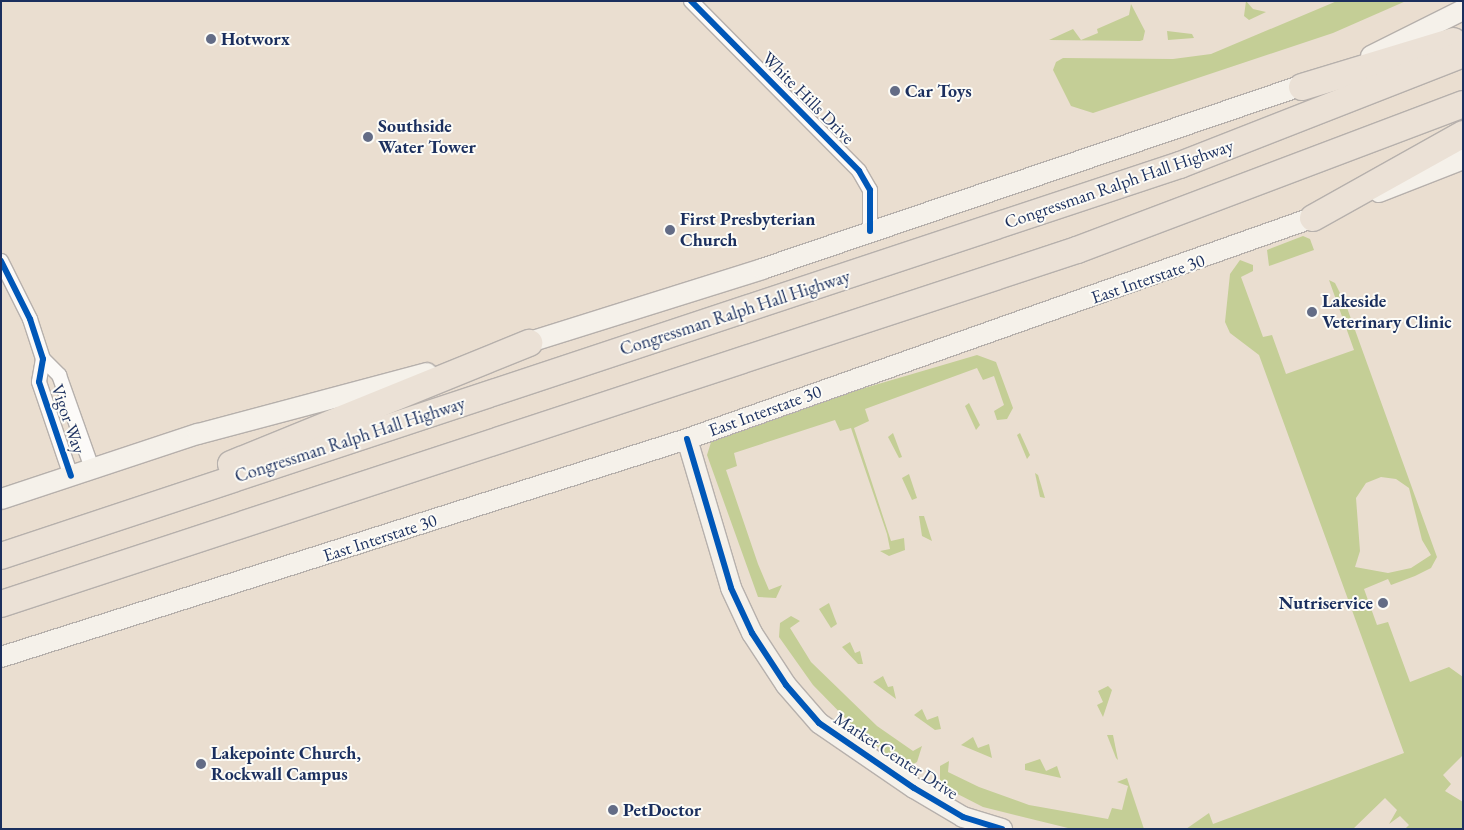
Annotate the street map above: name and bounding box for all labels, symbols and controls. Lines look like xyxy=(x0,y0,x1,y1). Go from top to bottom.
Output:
place label: Hotworx xyxy=(221,28,290,50)
marker: Hotworx xyxy=(205,33,217,45)
street label: White Hills Drive xyxy=(757,47,859,149)
place label: Car Toys xyxy=(905,80,972,102)
marker: Car Toys xyxy=(889,85,901,97)
place label: Southside Water Tower xyxy=(378,116,476,158)
marker: Southside Water Tower xyxy=(362,131,374,143)
street label: Congressman Ralph Hall Highway xyxy=(1002,135,1236,233)
place label: First Presbyterian Church xyxy=(680,209,815,252)
marker: First Presbyterian Church xyxy=(664,224,676,236)
street label: East Interstate 30 xyxy=(1088,250,1208,308)
street label: Congressman Ralph Hall Highway xyxy=(617,266,853,360)
place label: Lakeside Veterinary Clinic xyxy=(1322,291,1452,334)
marker: Lakeside Veterinary Clinic xyxy=(1306,306,1318,318)
street label: Vigor Way xyxy=(46,381,90,457)
street label: East Interstate 30 xyxy=(706,381,824,441)
street label: Congressman Ralph Hall Highway xyxy=(232,393,468,487)
street label: East Interstate 30 xyxy=(320,509,440,567)
place label: Nutriservice xyxy=(1279,592,1373,614)
marker: Nutriservice xyxy=(1377,597,1389,609)
street label: Market Center Drive xyxy=(830,708,962,804)
place label: Lakepointe Church, Rockwall Campus xyxy=(211,743,361,786)
marker: Lakepointe Church, Rockwall Campus xyxy=(195,758,207,770)
place label: PetDoctor xyxy=(623,799,701,821)
marker: PetDoctor xyxy=(607,804,619,816)

